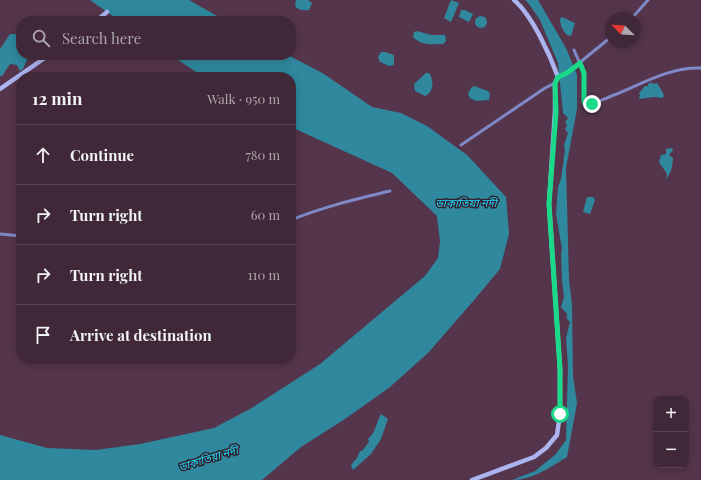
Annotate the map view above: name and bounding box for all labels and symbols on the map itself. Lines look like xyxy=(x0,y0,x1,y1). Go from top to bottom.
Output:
north arrow xyxy=(605,12,641,48)
route end xyxy=(583,95,601,113)
water label: ডাকাতিয়া নদী xyxy=(435,195,499,210)
route start xyxy=(551,405,569,423)
water label: ডাকাতিয়া নদী xyxy=(176,441,242,474)

